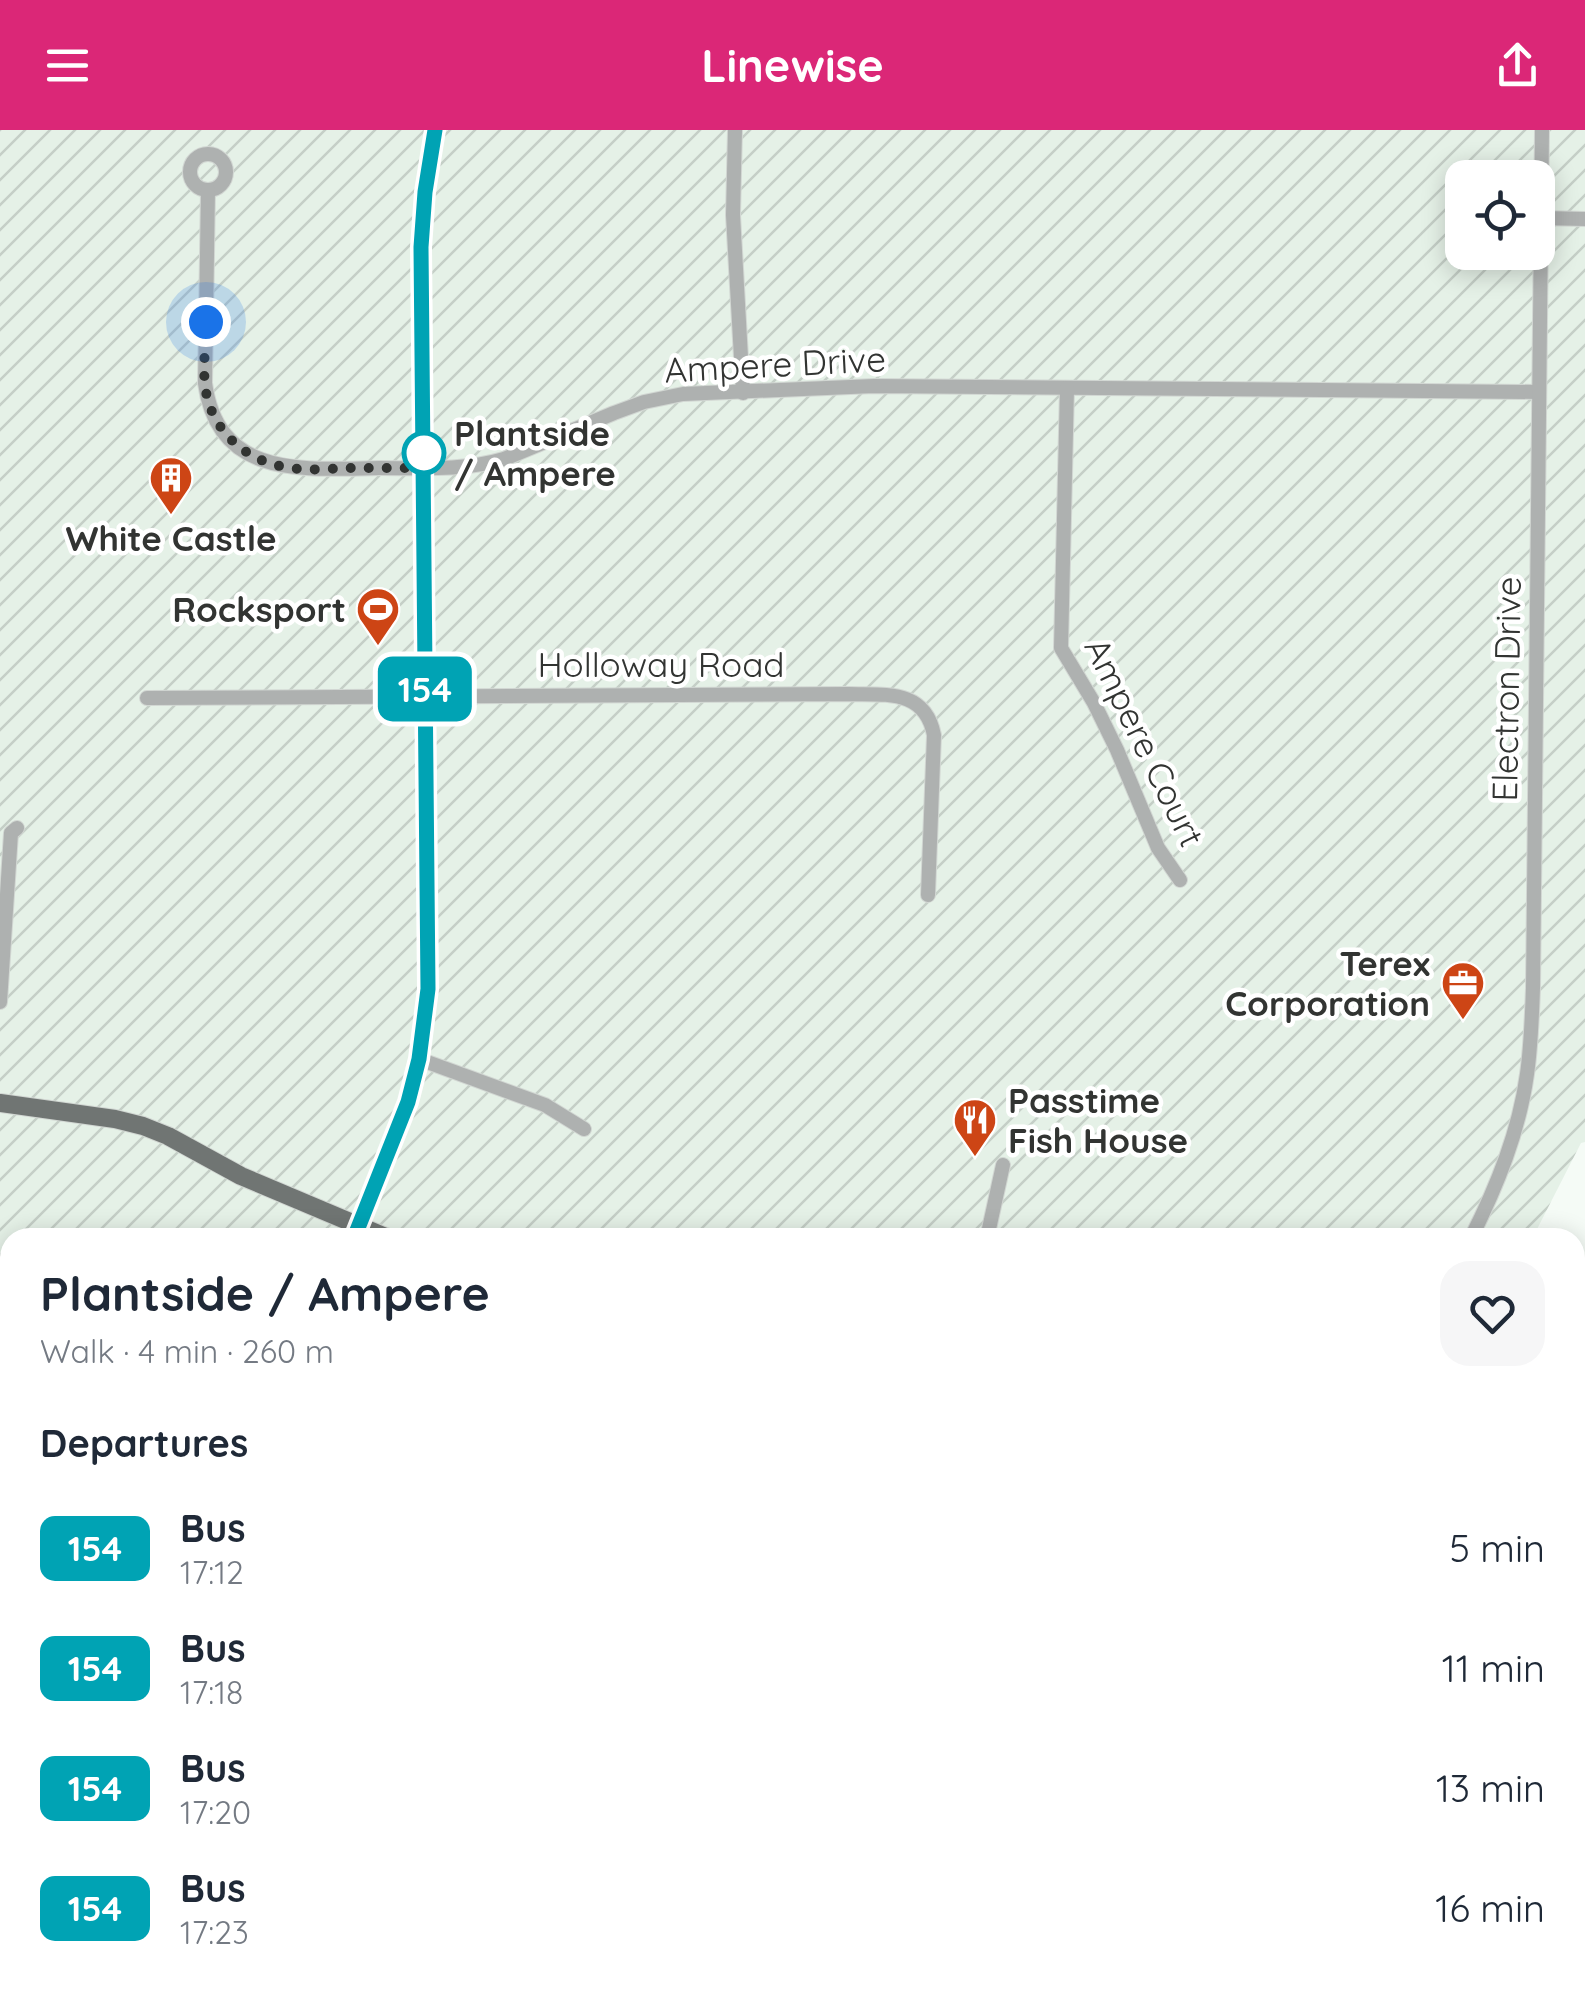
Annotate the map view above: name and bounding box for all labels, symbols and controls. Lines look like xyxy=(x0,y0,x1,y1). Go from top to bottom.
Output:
text: Linewise xyxy=(701,37,884,93)
icon: menu xyxy=(40,38,95,93)
icon: share xyxy=(1490,38,1545,93)
map controls xyxy=(1445,160,1555,270)
button: locate xyxy=(1445,160,1555,270)
your location xyxy=(181,297,231,347)
street label: Ampere Drive xyxy=(663,336,887,392)
place label: Plantside / Ampere xyxy=(454,411,616,495)
marker: Plantside / Ampere xyxy=(403,432,445,474)
building icon: White Castle xyxy=(148,455,194,516)
place label: White Castle xyxy=(65,516,277,560)
street label: Electron Drive xyxy=(1482,576,1530,802)
sports icon: Rocksport xyxy=(355,586,401,647)
place label: Rocksport xyxy=(172,587,346,631)
street label: Ampere Court xyxy=(1076,630,1214,854)
street label: Holloway Road xyxy=(537,642,785,686)
line badge: 154 xyxy=(368,656,482,722)
text: 154 xyxy=(398,667,452,711)
place label: Terex Corporation xyxy=(1225,941,1430,1025)
office icon: Terex Corporation xyxy=(1440,960,1486,1021)
place label: Passtime Fish House xyxy=(1008,1078,1188,1162)
restaurant icon: Passtime Fish House xyxy=(952,1097,998,1158)
button: heart xyxy=(1440,1261,1545,1366)
text: Plantside / Ampere xyxy=(40,1263,490,1323)
text: Walk · 4 min · 260 m xyxy=(40,1331,334,1371)
text: Departures xyxy=(40,1419,248,1467)
text: Bus xyxy=(180,1504,246,1552)
text: 5 min xyxy=(1449,1524,1545,1572)
text: 154 xyxy=(68,1526,122,1570)
text: 17:12 xyxy=(180,1552,244,1592)
text: Bus xyxy=(180,1624,246,1672)
text: 11 min xyxy=(1442,1644,1545,1692)
text: 154 xyxy=(68,1646,122,1690)
text: 17:18 xyxy=(180,1672,243,1712)
text: Bus xyxy=(180,1744,246,1792)
text: 13 min xyxy=(1436,1764,1545,1812)
text: 154 xyxy=(68,1766,122,1810)
text: 17:20 xyxy=(180,1792,251,1832)
text: Bus xyxy=(180,1864,246,1912)
text: 16 min xyxy=(1435,1884,1545,1932)
text: 154 xyxy=(68,1886,122,1930)
text: 17:23 xyxy=(180,1912,249,1952)

